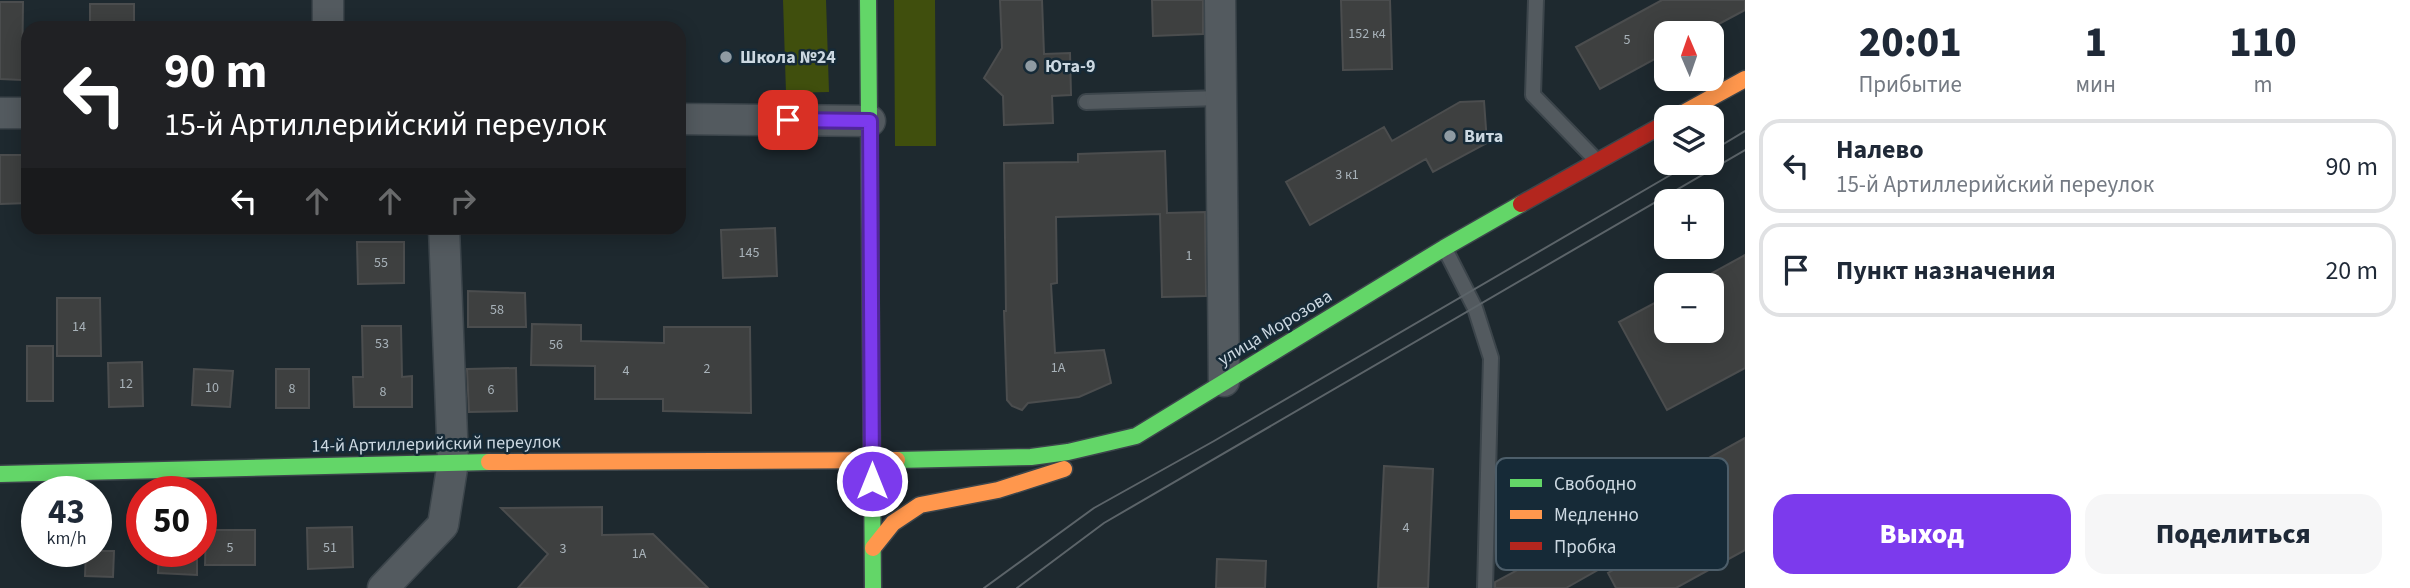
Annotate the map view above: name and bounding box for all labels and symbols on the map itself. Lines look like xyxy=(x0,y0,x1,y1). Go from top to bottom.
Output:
north arrow xyxy=(1654,21,1724,91)
house number: 152 к4 xyxy=(1348,24,1386,44)
house number: 5 xyxy=(1624,30,1631,50)
place label: Школа №24 xyxy=(740,45,836,70)
marker: Школа №24 xyxy=(718,49,734,65)
place label: Юта-9 xyxy=(1045,54,1096,79)
marker: Юта-9 xyxy=(1023,58,1039,74)
pin xyxy=(758,90,818,150)
place label: Вита xyxy=(1464,124,1503,149)
marker: Вита xyxy=(1442,128,1458,144)
house number: 3 к1 xyxy=(1335,165,1359,185)
house number: 145 xyxy=(739,243,759,263)
house number: 1 xyxy=(1186,246,1193,266)
house number: 55 xyxy=(374,253,388,273)
street label: улица Морозова xyxy=(1213,284,1337,372)
house number: 58 xyxy=(490,300,504,320)
house number: 14 xyxy=(72,317,86,337)
house number: 53 xyxy=(375,334,389,354)
house number: 56 xyxy=(549,335,563,355)
house number: 1А xyxy=(1051,358,1066,378)
house number: 2 xyxy=(704,359,711,379)
house number: 4 xyxy=(623,361,630,381)
house number: 12 xyxy=(119,374,133,394)
house number: 10 xyxy=(205,378,219,398)
house number: 8 xyxy=(289,379,296,399)
house number: 6 xyxy=(488,380,495,400)
house number: 8 xyxy=(380,382,387,402)
street label: 14-й Артиллерийский переулок xyxy=(311,429,561,459)
position arrow xyxy=(835,444,909,518)
legend xyxy=(1496,458,1728,570)
text: Свободно xyxy=(1554,471,1637,498)
speed limit sign: 50 xyxy=(126,476,217,567)
text: Медленно xyxy=(1554,502,1639,529)
house number: 4 xyxy=(1403,518,1410,538)
text: Пробка xyxy=(1554,534,1616,561)
house number: 5 xyxy=(227,538,234,558)
house number: 51 xyxy=(323,538,337,558)
house number: 3 xyxy=(560,539,567,559)
house number: 1А xyxy=(632,544,647,564)

